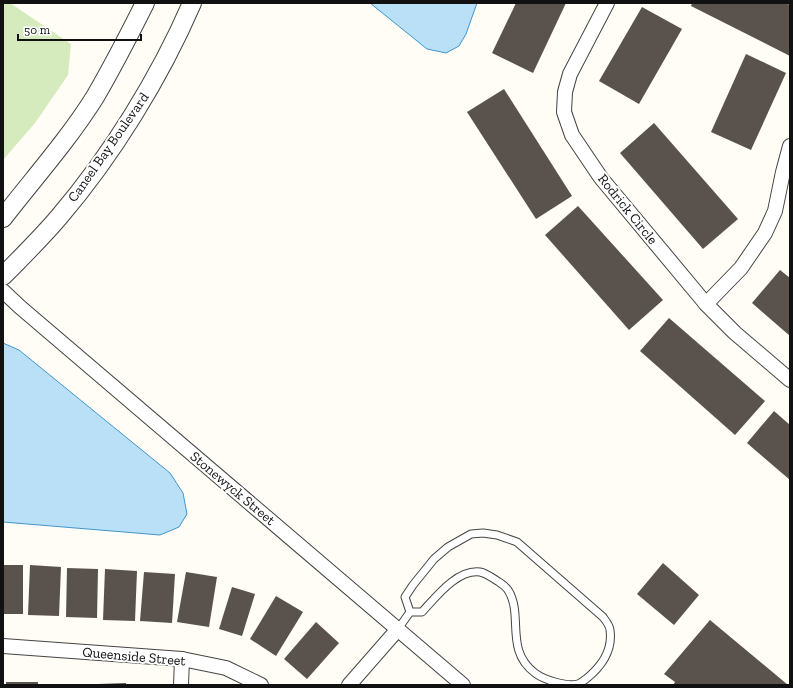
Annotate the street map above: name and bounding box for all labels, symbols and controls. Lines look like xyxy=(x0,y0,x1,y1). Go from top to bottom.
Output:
scale bar xyxy=(18,16,141,42)
text: 50 m xyxy=(24,23,51,37)
street label: Caneel Bay Boulevard xyxy=(64,89,153,205)
street label: Rodrick Circle xyxy=(594,171,661,248)
street label: Stonewyck Street xyxy=(187,448,279,529)
street label: Queenside Street xyxy=(82,644,187,670)

